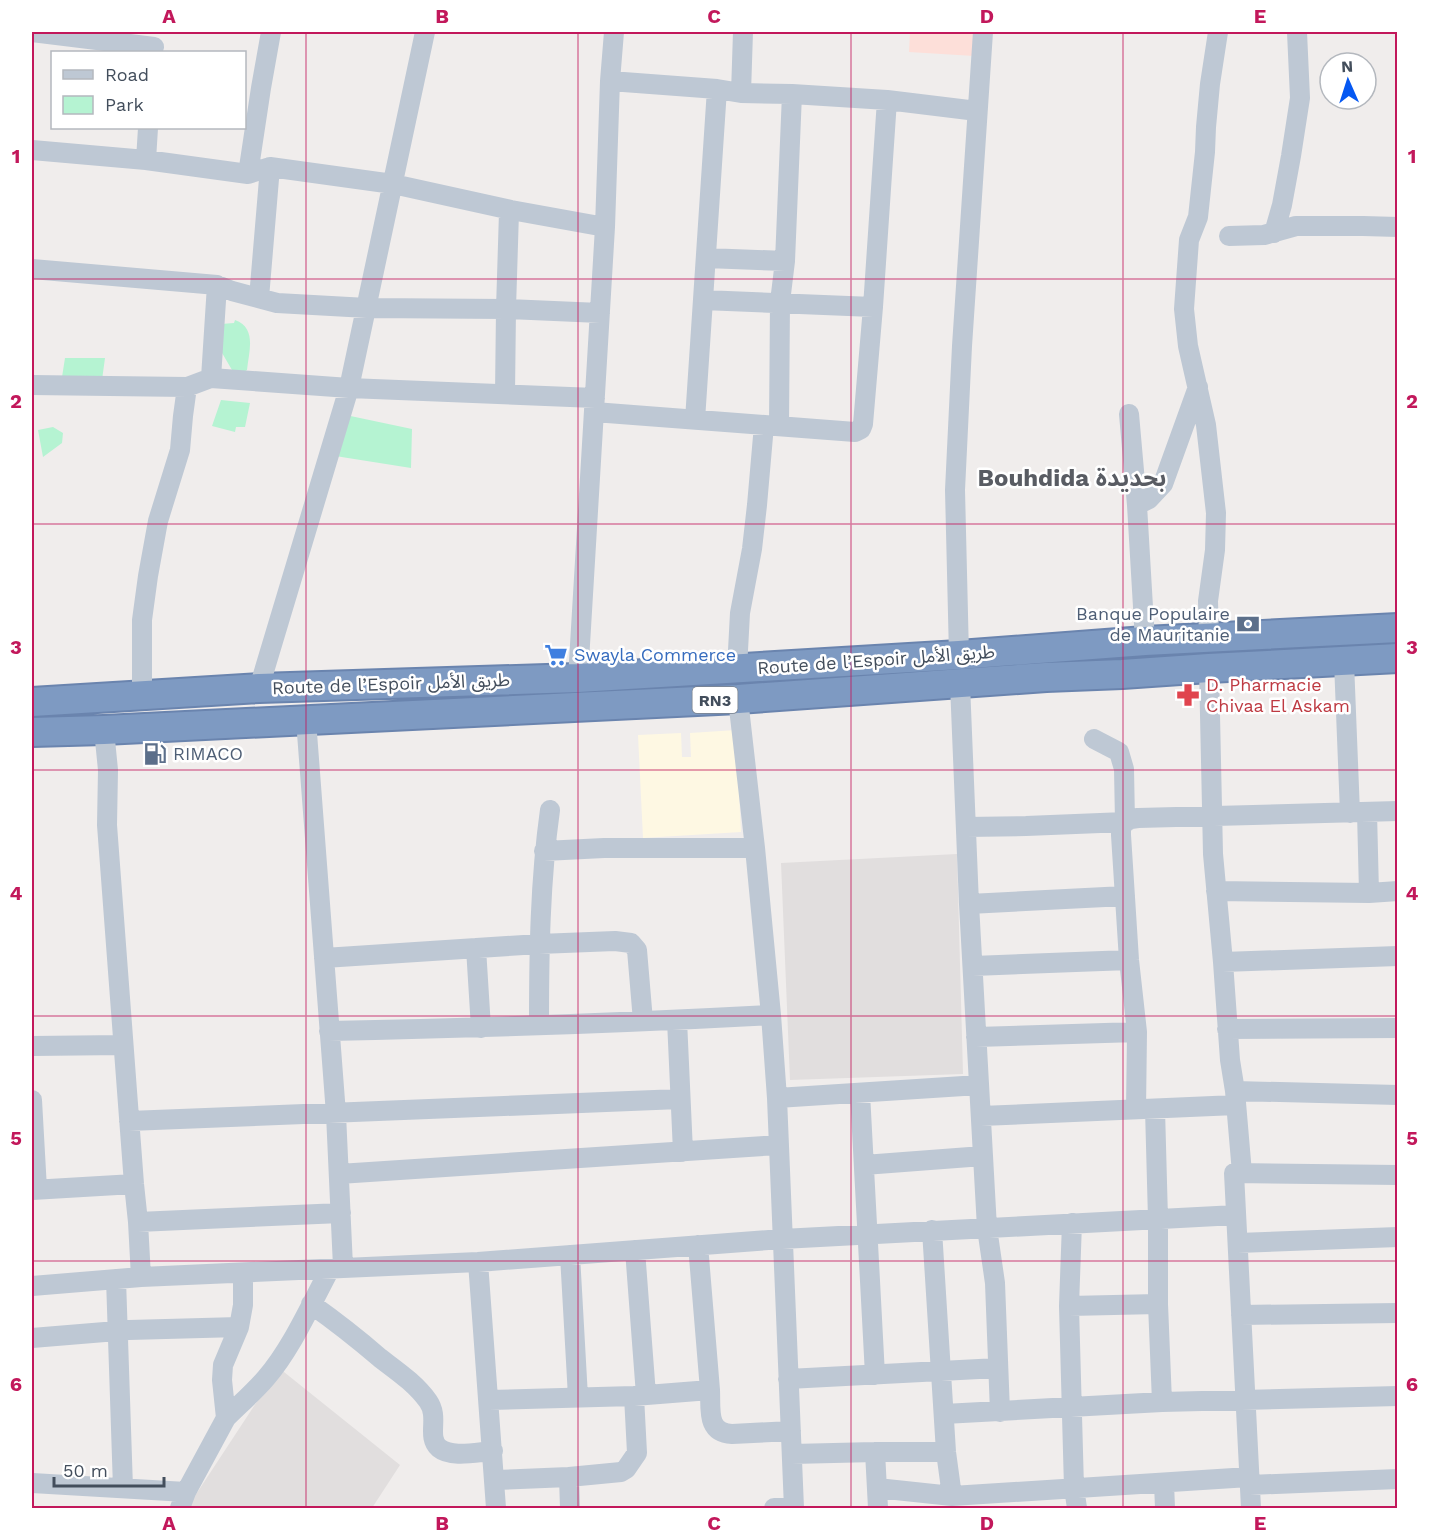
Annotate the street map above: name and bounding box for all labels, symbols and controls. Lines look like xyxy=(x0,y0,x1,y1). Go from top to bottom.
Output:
text: A xyxy=(162,4,176,28)
text: B xyxy=(435,4,449,28)
text: C xyxy=(707,4,721,28)
text: D xyxy=(980,4,994,28)
text: E xyxy=(1254,4,1266,28)
legend xyxy=(51,51,246,129)
north arrow xyxy=(1318,51,1378,111)
text: N xyxy=(1341,57,1354,76)
text: Road xyxy=(105,64,149,85)
text: Park xyxy=(105,94,144,115)
text: 1 xyxy=(12,144,20,168)
text: 1 xyxy=(1408,144,1416,168)
text: 2 xyxy=(10,389,22,413)
text: 2 xyxy=(1406,389,1418,413)
district label: Bouhdida بحديدة xyxy=(978,464,1166,492)
place label: Banque Populaire de Mauritanie xyxy=(1076,603,1230,645)
bank icon: Banque Populaire de Mauritanie xyxy=(1235,611,1261,637)
text: 3 xyxy=(10,635,22,659)
text: 3 xyxy=(1406,635,1418,659)
street label: Route de l’Espoir طريق الأمل xyxy=(756,641,996,679)
supermarket icon: Swayla Commerce xyxy=(543,642,569,668)
place label: Swayla Commerce xyxy=(574,644,736,665)
street label: Route de l’Espoir طريق الأمل xyxy=(272,669,510,699)
place label: D. Pharmacie Chivaa El Askam xyxy=(1206,674,1350,716)
pharmacy icon: D. Pharmacie Chivaa El Askam xyxy=(1175,682,1201,708)
road number: RN3 xyxy=(692,687,738,713)
fuel station icon: RIMACO xyxy=(142,741,168,767)
place label: RIMACO xyxy=(173,743,243,764)
text: 4 xyxy=(10,881,23,905)
text: 4 xyxy=(1406,881,1419,905)
text: 5 xyxy=(10,1126,22,1150)
text: 5 xyxy=(1406,1126,1418,1150)
text: 6 xyxy=(10,1372,22,1396)
text: 6 xyxy=(1406,1372,1418,1396)
scale bar xyxy=(54,1450,164,1488)
text: 50 m xyxy=(63,1460,108,1481)
text: A xyxy=(162,1511,176,1535)
text: B xyxy=(435,1511,449,1535)
text: C xyxy=(707,1511,721,1535)
text: D xyxy=(980,1511,994,1535)
text: E xyxy=(1254,1511,1266,1535)

